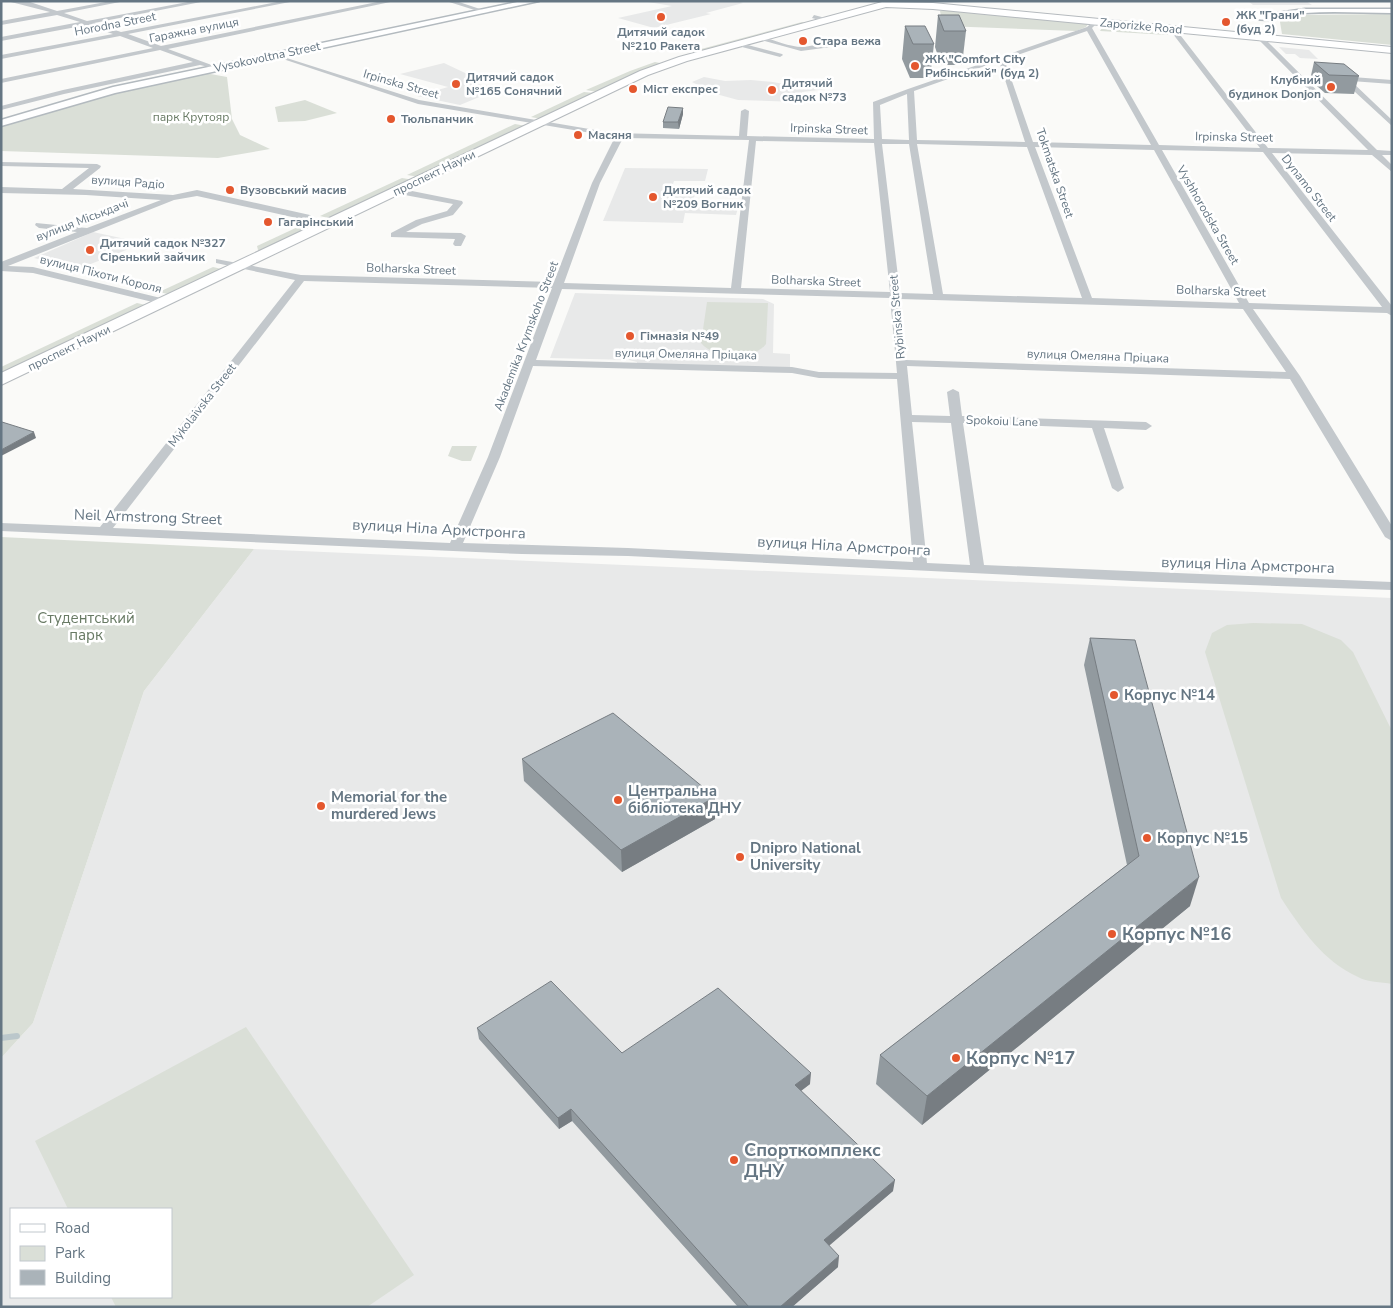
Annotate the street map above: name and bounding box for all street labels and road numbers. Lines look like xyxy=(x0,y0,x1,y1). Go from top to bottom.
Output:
street label: Horodna Street xyxy=(73,8,158,40)
street label: Гаражна вулиця xyxy=(148,13,240,47)
street label: Zaporizke Road xyxy=(1099,14,1183,38)
street label: Vysokovoltna Street xyxy=(211,38,322,76)
street label: Irpinska Street xyxy=(361,66,441,103)
street label: Irpinska Street xyxy=(790,120,869,138)
street label: Tokmatska Street xyxy=(1032,126,1078,221)
street label: Irpinska Street xyxy=(1195,128,1274,146)
street label: проспект Науки xyxy=(390,146,478,200)
street label: Dynamo Street xyxy=(1278,151,1341,225)
street label: Vyshhorodska Street xyxy=(1173,162,1243,268)
street label: вулиця Радіо xyxy=(91,171,166,193)
street label: вулиця Міськдачі xyxy=(33,195,131,245)
street label: вулиця Піхоти Короля xyxy=(38,251,164,297)
street label: Akademika Krymskoho Street xyxy=(490,258,562,413)
street label: Bolharska Street xyxy=(366,259,457,279)
street label: Bolharska Street xyxy=(771,271,862,291)
street label: Rybinska Street xyxy=(885,273,909,360)
street label: Bolharska Street xyxy=(1176,281,1267,301)
street label: проспект Науки xyxy=(25,321,113,375)
street label: вулиця Омеляна Пріцака xyxy=(615,345,757,363)
street label: вулиця Омеляна Пріцака xyxy=(1027,346,1169,366)
street label: Mykolaivska Street xyxy=(164,359,240,450)
street label: Spokoiu Lane xyxy=(966,412,1038,430)
street label: Neil Armstrong Street xyxy=(74,504,223,530)
street label: вулиця Ніла Армстронга xyxy=(352,514,526,544)
street label: вулиця Ніла Армстронга xyxy=(757,531,931,561)
street label: вулиця Ніла Армстронга xyxy=(1161,552,1335,578)

